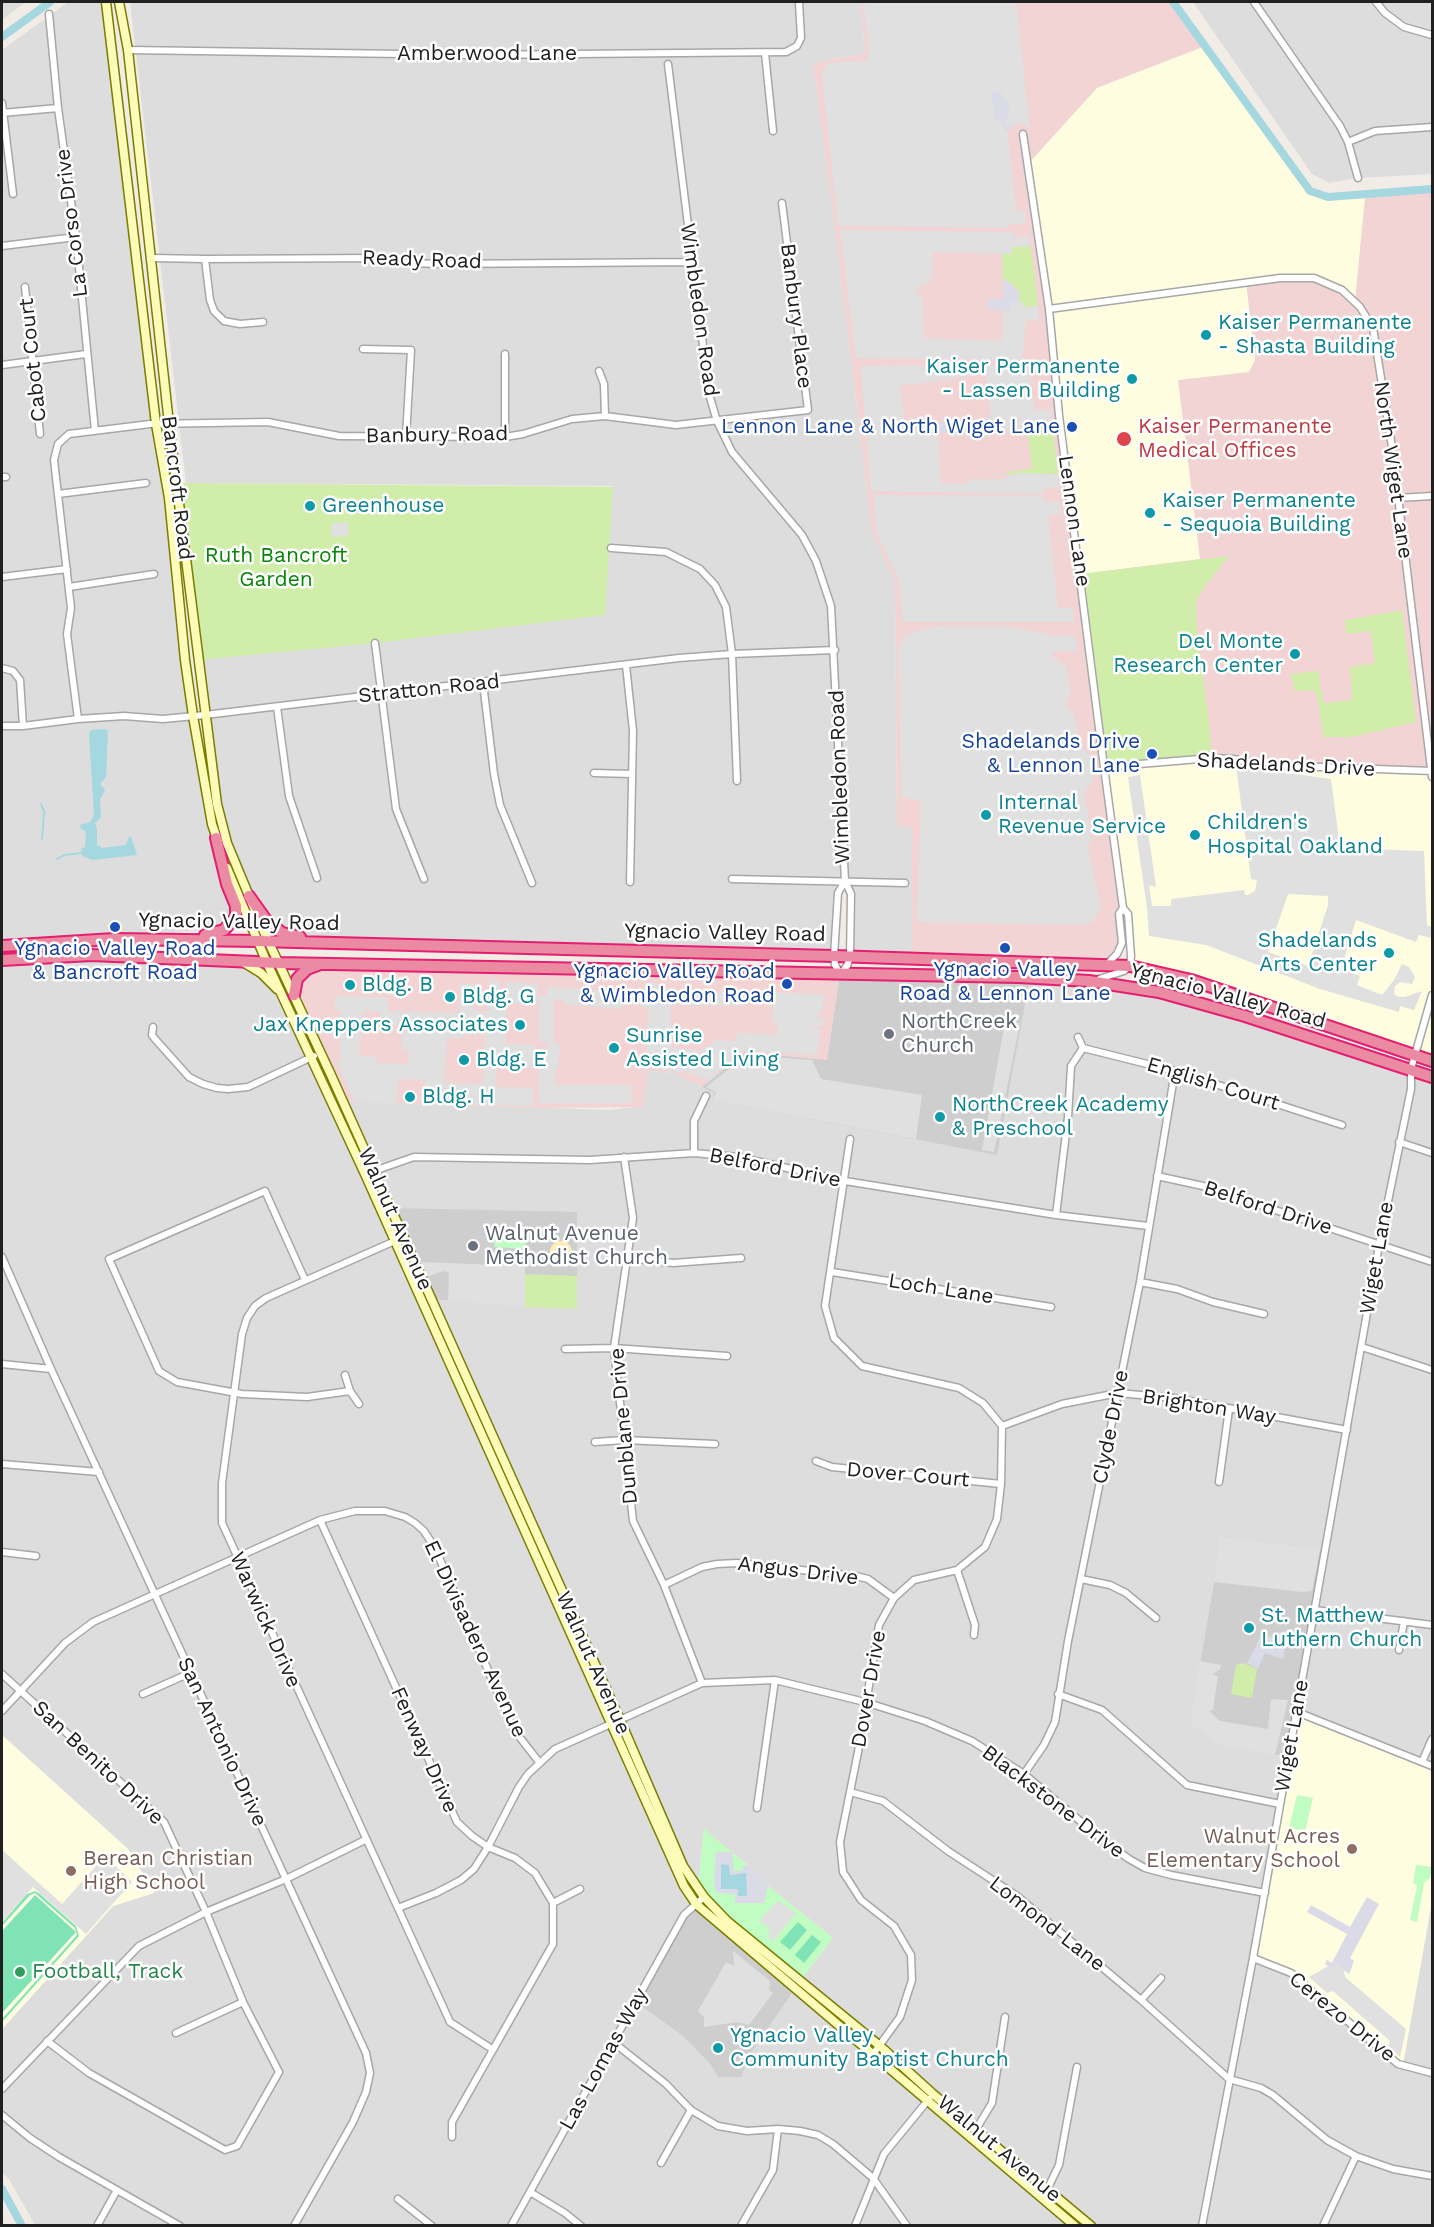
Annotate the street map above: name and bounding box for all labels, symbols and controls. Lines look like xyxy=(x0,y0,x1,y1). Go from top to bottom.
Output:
street label: Amberwood Lane xyxy=(397,41,577,67)
street label: La Corso Drive xyxy=(50,147,94,299)
street label: Wimbledon Road xyxy=(674,222,724,398)
street label: Banbury Place xyxy=(775,242,817,390)
street label: Ready Road xyxy=(362,245,482,275)
street label: Cabot Court xyxy=(14,297,52,423)
place label: Kaiser Permanente - Shasta Building xyxy=(1218,310,1412,360)
marker: Kaiser Permanente - Shasta Building xyxy=(1199,328,1213,342)
place label: Kaiser Permanente - Lassen Building xyxy=(926,354,1120,404)
marker: Kaiser Permanente - Lassen Building xyxy=(1125,372,1139,386)
street label: North Wiget Lane xyxy=(1368,380,1418,560)
street label: Bancroft Road xyxy=(156,414,198,562)
place label: Lennon Lane & North Wiget Lane xyxy=(721,414,1060,440)
place label: Kaiser Permanente Medical Offices xyxy=(1138,414,1332,464)
marker: Lennon Lane & North Wiget Lane xyxy=(1065,420,1079,434)
street label: Banbury Road xyxy=(366,421,508,449)
marker: Kaiser Permanente Medical Offices xyxy=(1115,430,1133,448)
street label: Lennon Lane xyxy=(1052,454,1096,588)
place label: Kaiser Permanente - Sequoia Building xyxy=(1162,488,1356,538)
place label: Greenhouse xyxy=(322,493,444,519)
marker: Greenhouse xyxy=(303,499,317,513)
marker: Kaiser Permanente - Sequoia Building xyxy=(1143,506,1157,520)
park label: Ruth Bancroft Garden xyxy=(205,543,347,593)
place label: Del Monte Research Center xyxy=(1113,629,1283,679)
marker: Del Monte Research Center xyxy=(1288,647,1302,661)
street label: Stratton Road xyxy=(357,669,501,709)
street label: Wimbledon Road xyxy=(824,689,856,865)
place label: Shadelands Drive & Lennon Lane xyxy=(961,729,1140,779)
marker: Shadelands Drive & Lennon Lane xyxy=(1145,747,1159,761)
street label: Shadelands Drive xyxy=(1196,748,1376,782)
place label: Internal Revenue Service xyxy=(998,790,1166,840)
marker: Internal Revenue Service xyxy=(979,808,993,822)
place label: Children's Hospital Oakland xyxy=(1207,810,1383,860)
marker: Children's Hospital Oakland xyxy=(1188,828,1202,842)
street label: Ygnacio Valley Road xyxy=(138,908,340,936)
street label: Ygnacio Valley Road xyxy=(624,919,826,947)
marker: Ygnacio Valley Road & Bancroft Road xyxy=(108,920,122,934)
place label: Shadelands Arts Center xyxy=(1258,928,1377,978)
place label: Ygnacio Valley Road & Bancroft Road xyxy=(14,936,216,986)
marker: Ygnacio Valley Road & Lennon Lane xyxy=(998,941,1012,955)
marker: Shadelands Arts Center xyxy=(1382,946,1396,960)
place label: Ygnacio Valley Road & Lennon Lane xyxy=(899,957,1111,1007)
street label: Ygnacio Valley Road xyxy=(1127,958,1329,1034)
place label: Ygnacio Valley Road & Wimbledon Road xyxy=(574,959,775,1009)
place label: Bldg. B xyxy=(362,972,433,998)
marker: Ygnacio Valley Road & Wimbledon Road xyxy=(780,977,794,991)
marker: Bldg. B xyxy=(343,978,357,992)
place label: Bldg. G xyxy=(462,984,534,1010)
marker: Bldg. G xyxy=(443,990,457,1004)
place label: NorthCreek Church xyxy=(901,1009,1017,1059)
place label: Jax Kneppers Associates xyxy=(253,1012,508,1038)
marker: Jax Kneppers Associates xyxy=(513,1018,527,1032)
place label: Sunrise Assisted Living xyxy=(626,1023,779,1073)
marker: NorthCreek Church xyxy=(882,1027,896,1041)
marker: Sunrise Assisted Living xyxy=(607,1041,621,1055)
place label: Bldg. E xyxy=(476,1047,547,1073)
street label: English Court xyxy=(1144,1052,1282,1116)
marker: Bldg. E xyxy=(457,1053,471,1067)
place label: Bldg. H xyxy=(422,1084,495,1110)
marker: Bldg. H xyxy=(403,1090,417,1104)
place label: NorthCreek Academy & Preschool xyxy=(952,1092,1169,1142)
marker: NorthCreek Academy & Preschool xyxy=(933,1110,947,1124)
street label: Belford Drive xyxy=(707,1143,843,1193)
street label: Walnut Avenue xyxy=(352,1144,438,1294)
street label: Belford Drive xyxy=(1201,1175,1335,1241)
street label: Wiget Lane xyxy=(1355,1200,1399,1316)
place label: Walnut Avenue Methodist Church xyxy=(485,1221,668,1271)
marker: Walnut Avenue Methodist Church xyxy=(466,1239,480,1253)
street label: Loch Lane xyxy=(887,1268,995,1310)
street label: Dunblane Drive xyxy=(605,1347,643,1505)
street label: Clyde Drive xyxy=(1088,1368,1134,1486)
street label: Brighton Way xyxy=(1140,1384,1278,1430)
street label: Dover Court xyxy=(846,1457,970,1493)
street label: El Divisadero Avenue xyxy=(418,1536,532,1742)
street label: Warwick Drive xyxy=(224,1548,306,1692)
street label: Angus Drive xyxy=(736,1551,860,1591)
street label: Walnut Avenue xyxy=(550,1588,636,1738)
place label: St. Matthew Luthern Church xyxy=(1261,1603,1422,1653)
marker: St. Matthew Luthern Church xyxy=(1242,1621,1256,1635)
street label: Dover Drive xyxy=(846,1628,892,1750)
street label: San Antonio Drive xyxy=(172,1653,272,1831)
street label: Wiget Lane xyxy=(1270,1678,1314,1794)
street label: Fenway Drive xyxy=(385,1683,463,1817)
street label: San Benito Drive xyxy=(27,1696,169,1830)
street label: Blackstone Drive xyxy=(977,1740,1129,1864)
place label: Walnut Acres Elementary School xyxy=(1146,1824,1340,1874)
marker: Walnut Acres Elementary School xyxy=(1345,1842,1359,1856)
place label: Berean Christian High School xyxy=(83,1846,253,1896)
marker: Berean Christian High School xyxy=(64,1864,78,1878)
street label: Lomond Lane xyxy=(984,1871,1110,1977)
place label: Football, Track xyxy=(32,1959,183,1985)
marker: Football, Track xyxy=(13,1965,27,1979)
street label: Cerezo Drive xyxy=(1284,1966,1400,2068)
street label: Las Lomas Way xyxy=(554,1983,654,2135)
place label: Ygnacio Valley Community Baptist Church xyxy=(730,2023,1009,2073)
marker: Ygnacio Valley Community Baptist Church xyxy=(711,2041,725,2055)
street label: Walnut Avenue xyxy=(932,2090,1066,2208)

